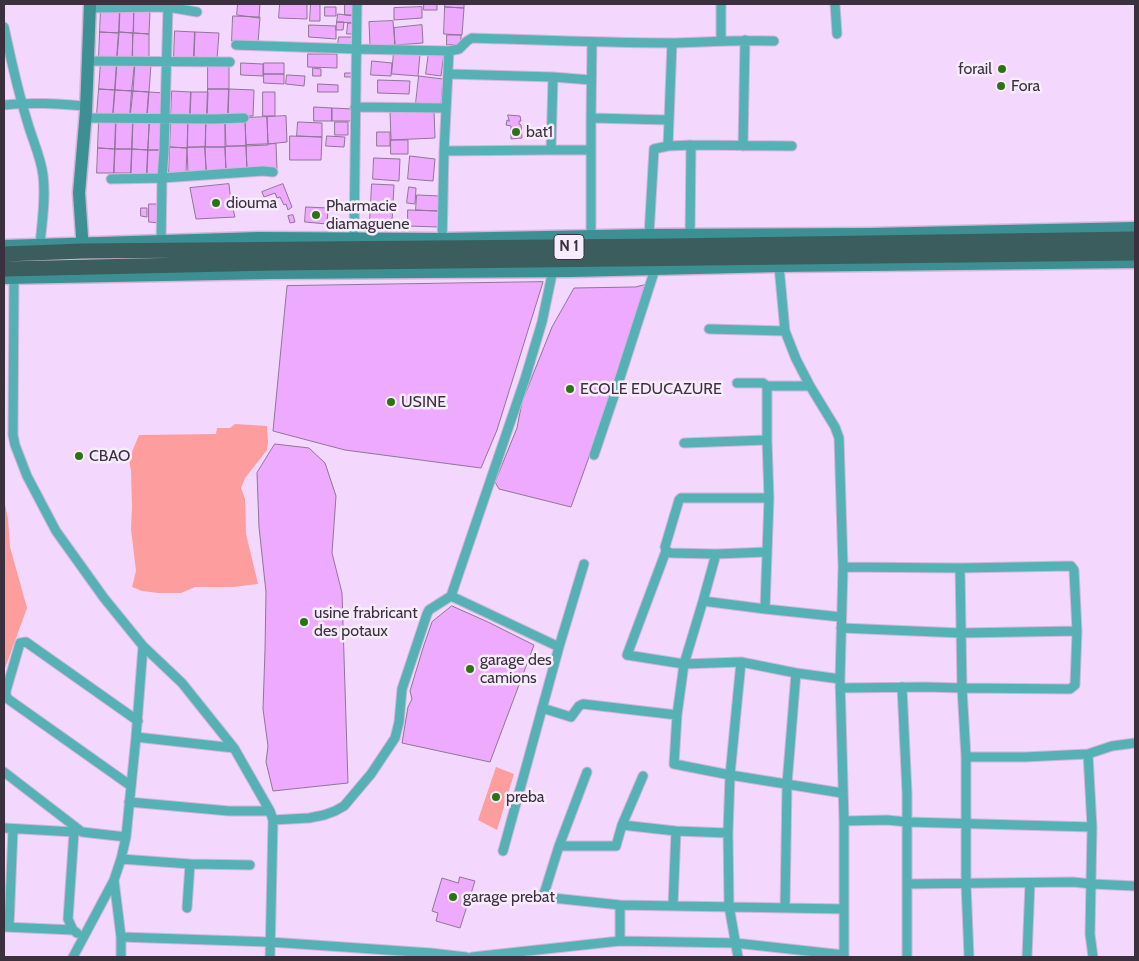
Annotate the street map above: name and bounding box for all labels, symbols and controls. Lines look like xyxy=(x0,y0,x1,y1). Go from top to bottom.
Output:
place label: forail xyxy=(958,59,992,79)
marker: forail xyxy=(996,63,1008,75)
place label: Fora xyxy=(1011,76,1040,96)
marker: Fora xyxy=(995,80,1007,92)
place label: bat1 xyxy=(526,122,553,142)
marker: bat1 xyxy=(510,126,522,138)
place label: diouma xyxy=(226,193,277,213)
place label: Pharmacie diamaguene xyxy=(326,196,409,234)
marker: diouma xyxy=(210,197,222,209)
marker: Pharmacie diamaguene xyxy=(310,209,322,221)
road number: N 1 xyxy=(554,234,584,260)
place label: ECOLE EDUCAZURE xyxy=(580,379,722,399)
marker: ECOLE EDUCAZURE xyxy=(564,383,576,395)
place label: USINE xyxy=(401,392,446,412)
marker: USINE xyxy=(385,396,397,408)
place label: CBAO xyxy=(89,446,130,466)
marker: CBAO xyxy=(73,450,85,462)
place label: usine frabricant des potaux xyxy=(314,603,418,641)
marker: usine frabricant des potaux xyxy=(298,616,310,628)
place label: garage des camions xyxy=(480,650,552,688)
marker: garage des camions xyxy=(464,663,476,675)
place label: preba xyxy=(506,787,545,807)
marker: preba xyxy=(490,791,502,803)
place label: garage prebat xyxy=(463,887,555,907)
marker: garage prebat xyxy=(447,891,459,903)

